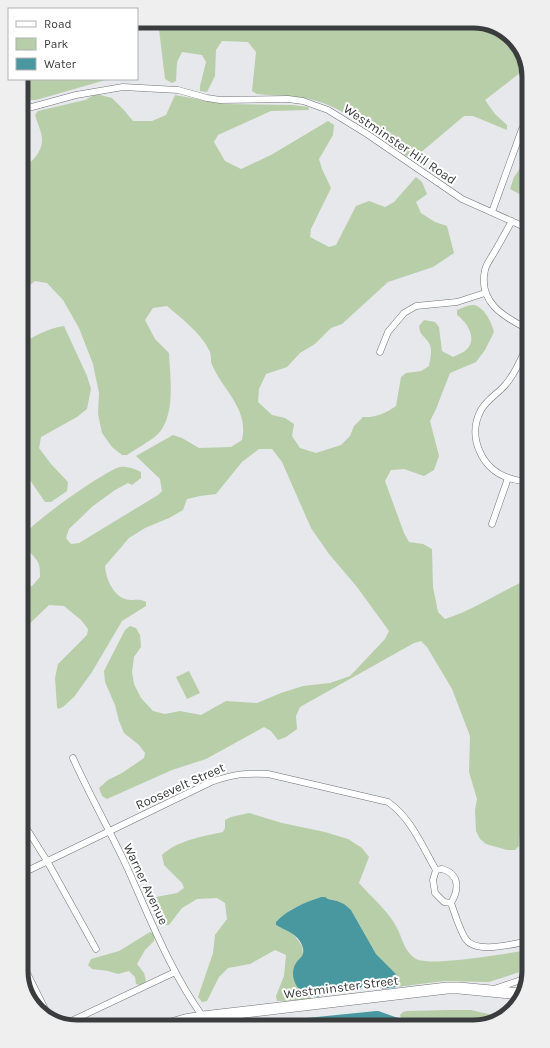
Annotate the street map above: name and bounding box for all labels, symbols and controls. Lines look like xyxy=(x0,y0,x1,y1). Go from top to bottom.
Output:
legend xyxy=(8,8,138,80)
text: Road xyxy=(44,17,72,31)
text: Park xyxy=(44,37,69,51)
text: Water xyxy=(44,57,77,71)
street label: Westminster Hill Road xyxy=(341,101,459,187)
street label: Roosevelt Street xyxy=(133,760,227,812)
street label: Warner Avenue xyxy=(121,841,172,927)
street label: Westminster Street xyxy=(283,973,399,1001)

